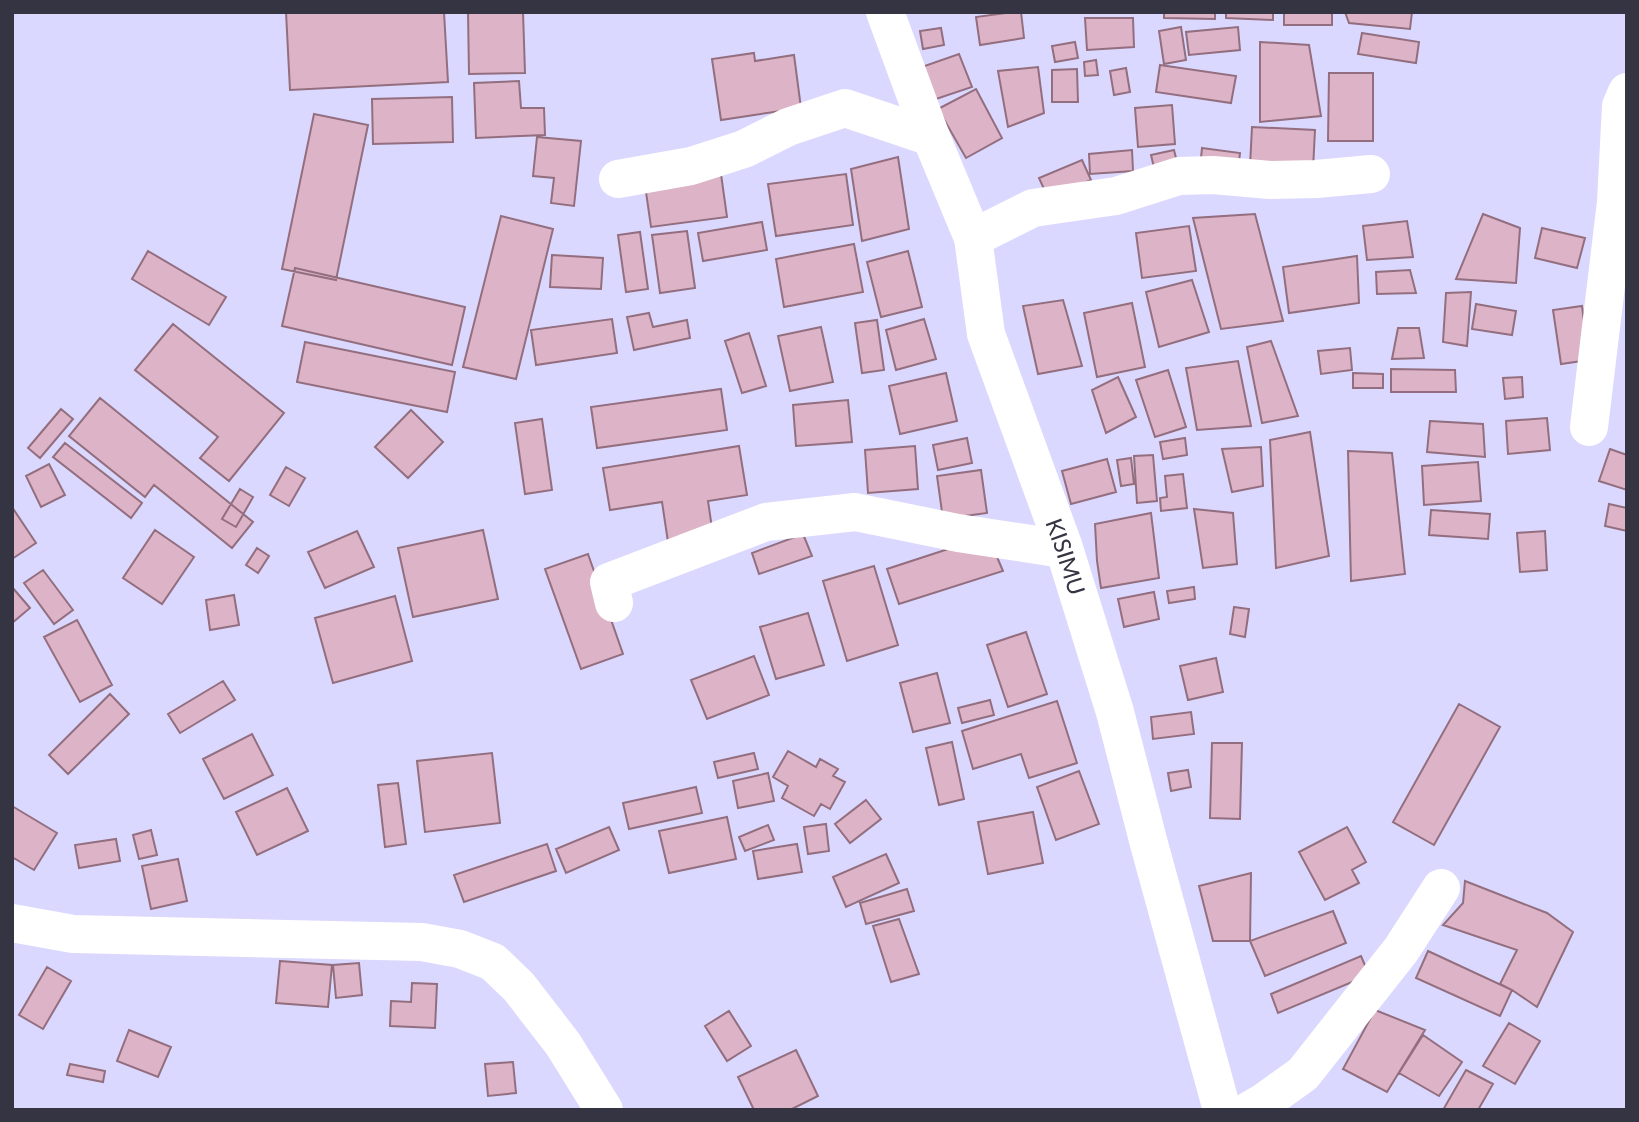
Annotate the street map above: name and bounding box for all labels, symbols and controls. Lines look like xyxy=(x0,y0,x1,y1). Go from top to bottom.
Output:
street label: KISIMU xyxy=(1040,514,1092,598)

